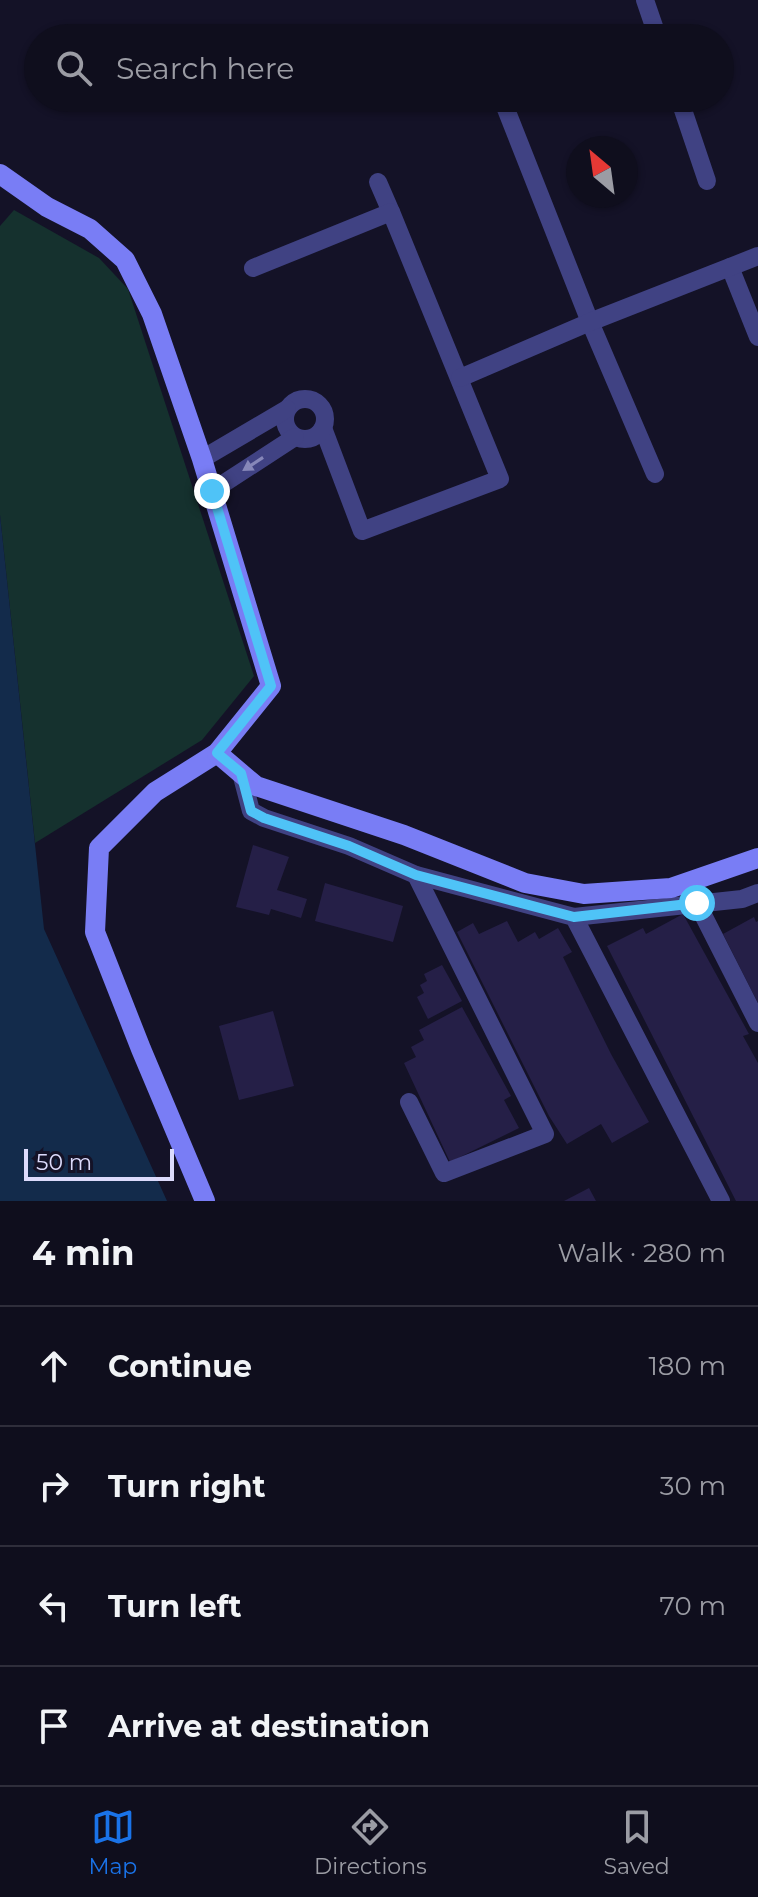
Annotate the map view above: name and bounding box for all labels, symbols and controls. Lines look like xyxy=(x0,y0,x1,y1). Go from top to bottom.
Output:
search box xyxy=(24,24,734,112)
icon: search xyxy=(52,46,96,90)
text: Search here xyxy=(116,50,294,87)
north arrow xyxy=(566,136,638,208)
one-way arrow xyxy=(243,456,264,471)
route end xyxy=(194,473,230,509)
route start xyxy=(679,885,715,921)
scale bar xyxy=(24,1145,174,1181)
text: 50 m xyxy=(36,1149,92,1176)
text: 4 min xyxy=(32,1232,134,1274)
text: Walk · 280 m xyxy=(558,1237,726,1269)
icon: ahead xyxy=(32,1344,76,1388)
text: Continue xyxy=(108,1348,252,1385)
text: 180 m xyxy=(648,1350,726,1382)
icon: right xyxy=(32,1464,76,1508)
text: Turn right xyxy=(108,1468,265,1505)
text: 30 m xyxy=(660,1470,726,1502)
icon: left xyxy=(32,1584,76,1628)
text: Turn left xyxy=(108,1588,241,1625)
text: 70 m xyxy=(660,1590,726,1622)
icon: arrive xyxy=(32,1704,76,1748)
text: Arrive at destination xyxy=(108,1708,430,1745)
tab: Map xyxy=(88,1805,137,1880)
tab: Directions xyxy=(314,1805,427,1880)
tab: Saved xyxy=(604,1805,670,1880)

